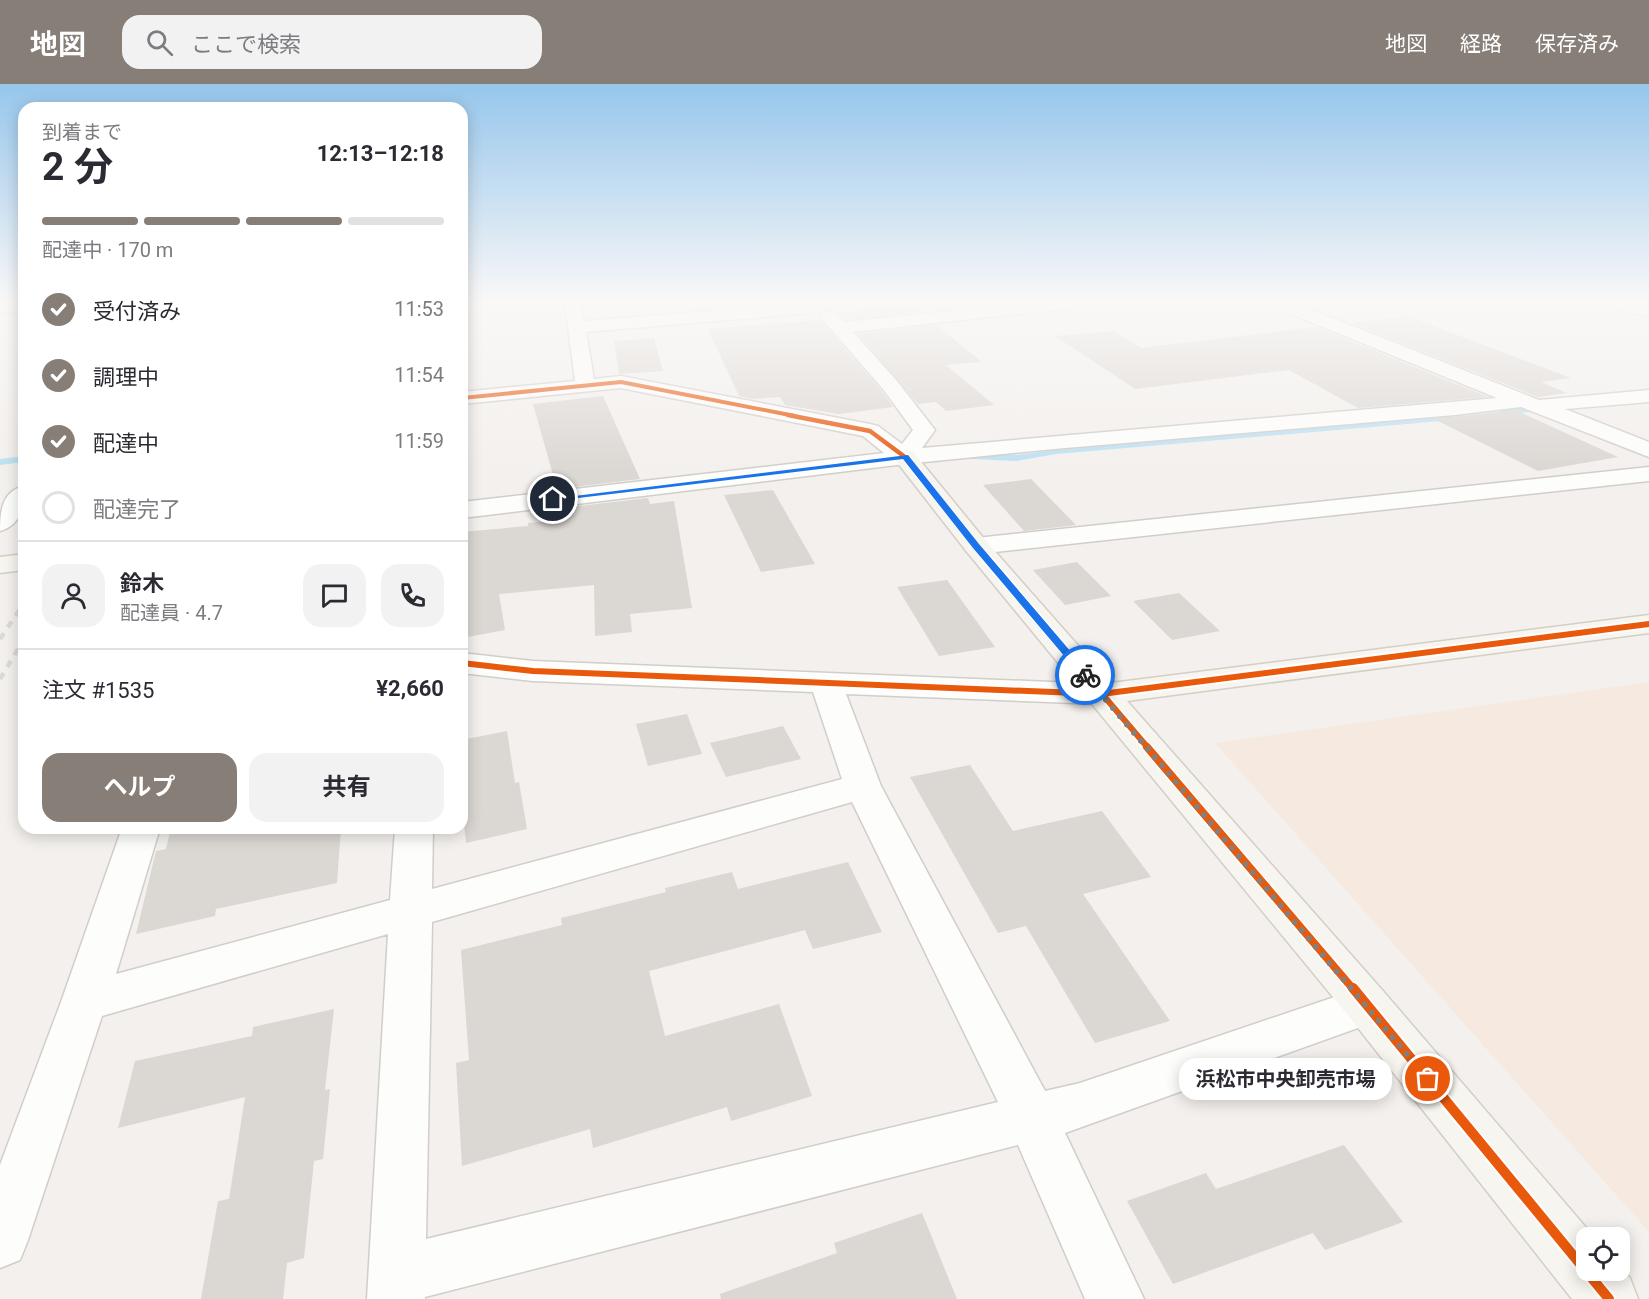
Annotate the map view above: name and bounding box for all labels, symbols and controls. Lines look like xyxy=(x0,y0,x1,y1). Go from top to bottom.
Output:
search box xyxy=(122,15,542,69)
icon: search xyxy=(143,26,176,59)
text: 地図 xyxy=(30,28,86,61)
text: ここで検索 xyxy=(191,32,301,57)
text: 地図 xyxy=(1385,32,1427,56)
text: 経路 xyxy=(1460,32,1502,56)
text: 保存済み xyxy=(1535,32,1619,56)
text: 到着まで xyxy=(42,120,122,144)
text: 12:13–12:18 xyxy=(317,141,444,166)
text: 2 分 xyxy=(42,144,113,190)
text: 配達中 · 170 m xyxy=(42,238,173,262)
icon: check xyxy=(42,293,75,326)
text: 11:53 xyxy=(394,297,444,321)
text: 受付済み xyxy=(93,299,181,324)
icon: check xyxy=(42,359,75,392)
text: 11:54 xyxy=(394,363,444,387)
text: 調理中 xyxy=(93,365,159,390)
icon: check xyxy=(42,425,75,458)
text: 11:59 xyxy=(394,429,444,453)
text: 配達中 xyxy=(93,431,159,456)
pin xyxy=(527,473,578,524)
icon: home xyxy=(536,482,569,515)
text: 配達完了 xyxy=(93,497,181,522)
button: person xyxy=(42,564,105,627)
button: chat xyxy=(303,564,366,627)
button: phone xyxy=(381,564,444,627)
text: 鈴木 xyxy=(120,571,164,596)
text: 配達員 · 4.7 xyxy=(120,601,223,625)
courier xyxy=(1055,645,1115,705)
icon: bike xyxy=(1069,659,1102,692)
text: ¥2,660 xyxy=(376,676,444,701)
text: 注文 #1535 xyxy=(42,678,154,703)
button: ヘルプ xyxy=(42,753,237,822)
button: 共有 xyxy=(249,753,444,822)
pin xyxy=(1402,1053,1453,1104)
callout: 浜松市中央卸売市場 xyxy=(1179,1058,1392,1100)
icon: bag xyxy=(1411,1062,1444,1095)
text: 浜松市中央卸売市場 xyxy=(1196,1067,1376,1091)
map controls xyxy=(1576,1227,1630,1281)
button: locate xyxy=(1576,1227,1630,1281)

